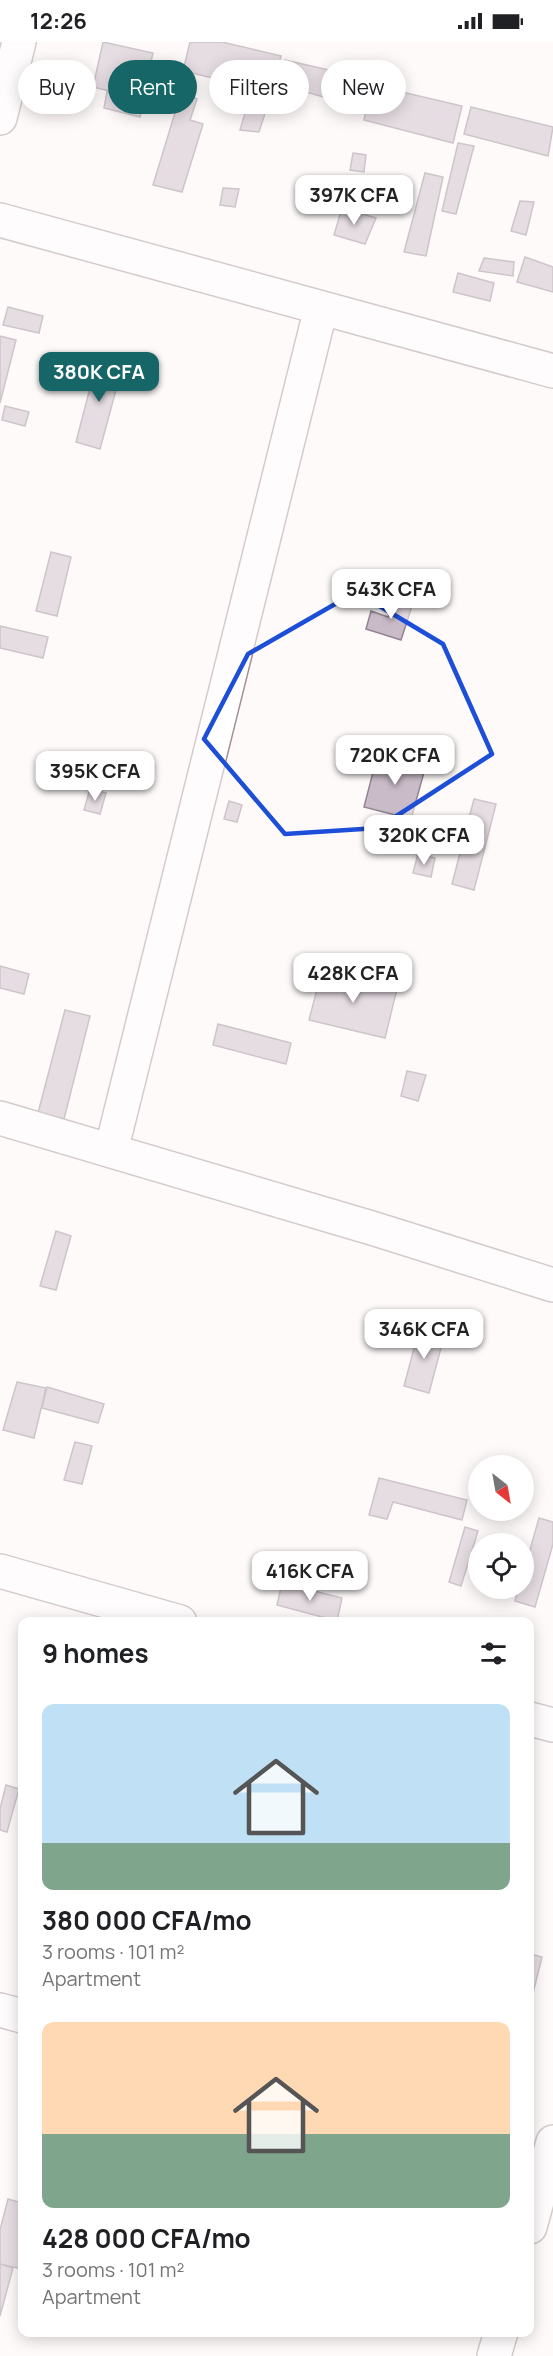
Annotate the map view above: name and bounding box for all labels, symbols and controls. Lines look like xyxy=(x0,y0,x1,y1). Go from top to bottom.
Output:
text: 12:26 xyxy=(30,6,87,36)
chip: Buy xyxy=(18,60,96,114)
chip: Rent xyxy=(108,60,197,114)
chip: Filters xyxy=(209,60,309,114)
chip: New xyxy=(321,60,406,114)
pin: 397K CFA xyxy=(292,175,416,226)
text: 397K CFA xyxy=(309,181,399,208)
pin: 380K CFA xyxy=(37,352,161,403)
text: 380K CFA xyxy=(53,358,145,385)
pin: 543K CFA xyxy=(329,569,453,620)
text: 543K CFA xyxy=(346,575,436,602)
pin: 720K CFA xyxy=(333,735,457,786)
text: 720K CFA xyxy=(350,741,440,768)
pin: 395K CFA xyxy=(33,751,157,802)
text: 395K CFA xyxy=(50,757,140,784)
pin: 320K CFA xyxy=(362,815,486,866)
text: 320K CFA xyxy=(378,821,470,848)
pin: 428K CFA xyxy=(291,953,415,1004)
text: 428K CFA xyxy=(307,959,399,986)
pin: 346K CFA xyxy=(362,1309,486,1360)
text: 346K CFA xyxy=(378,1315,470,1342)
north arrow xyxy=(468,1455,534,1521)
map controls xyxy=(468,1455,534,1599)
button: locate xyxy=(468,1533,534,1599)
pin: 416K CFA xyxy=(248,1551,372,1602)
text: 416K CFA xyxy=(266,1557,354,1584)
text: 9 homes xyxy=(42,1635,149,1671)
icon: filters xyxy=(477,1637,510,1670)
icon: home xyxy=(222,1743,330,1851)
text: 380 000 CFA/mo xyxy=(42,1902,252,1938)
text: 3 rooms · 101 m² xyxy=(42,1938,184,1965)
text: Apartment xyxy=(42,1965,141,1992)
icon: home xyxy=(222,2061,330,2169)
text: 428 000 CFA/mo xyxy=(42,2220,251,2256)
text: 3 rooms · 101 m² xyxy=(42,2256,184,2283)
text: Apartment xyxy=(42,2283,141,2310)

